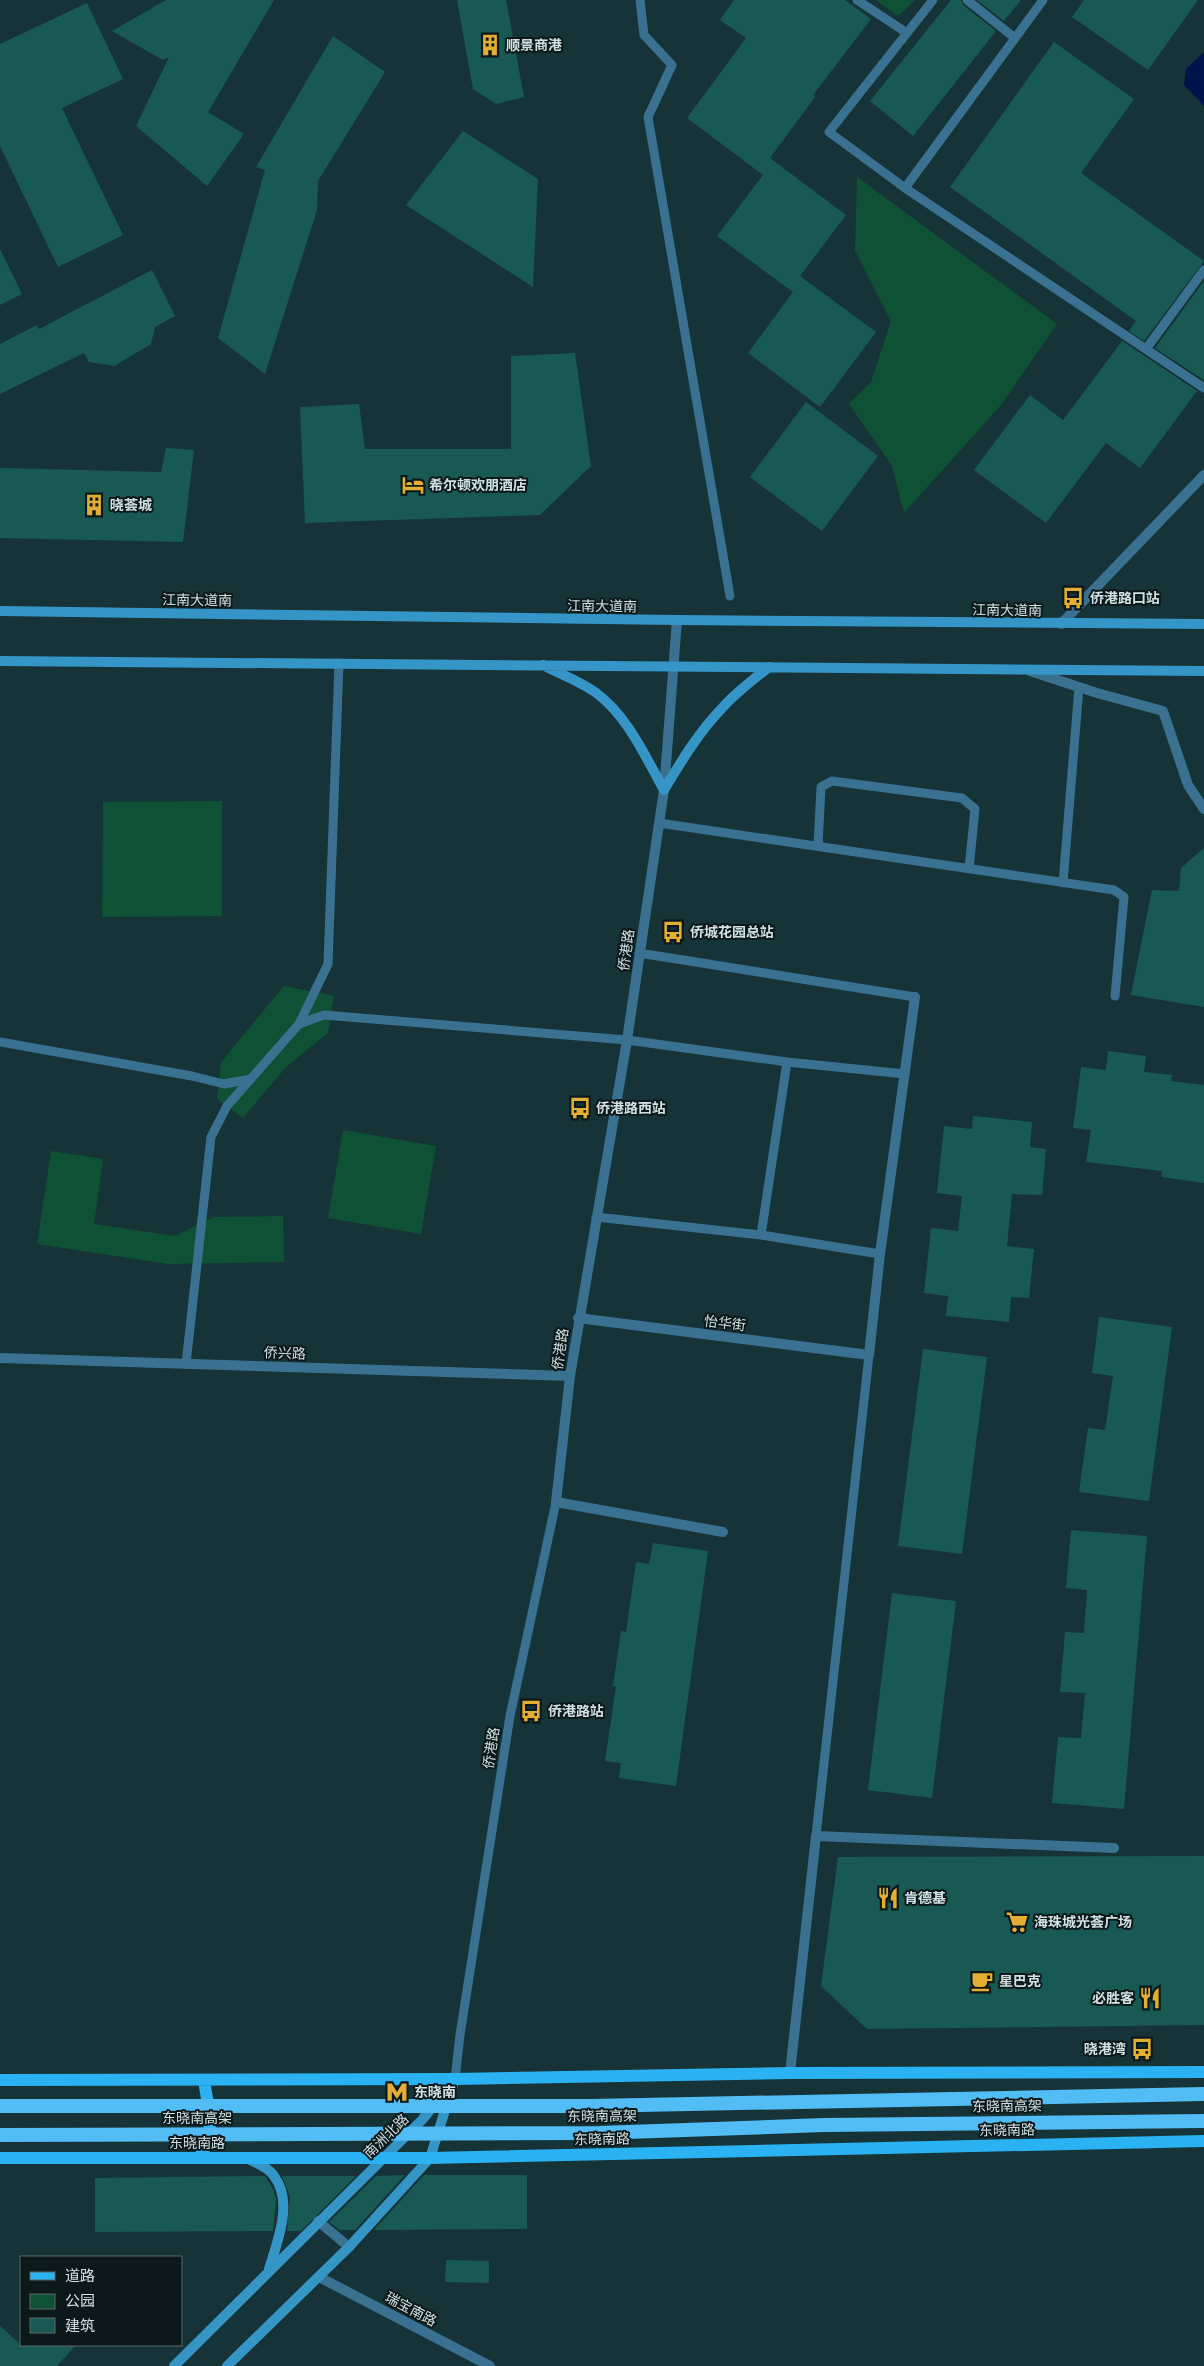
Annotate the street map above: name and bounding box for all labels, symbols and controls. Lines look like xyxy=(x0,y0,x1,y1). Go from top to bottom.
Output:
building icon: 顺景商港 xyxy=(477,32,503,58)
place label: 顺景商港 xyxy=(506,35,562,54)
hotel icon: 希尔顿欢朋酒店 xyxy=(400,472,426,498)
place label: 希尔顿欢朋酒店 xyxy=(429,475,527,494)
building icon: 晓荟城 xyxy=(81,492,107,518)
place label: 晓荟城 xyxy=(110,495,152,514)
bus stop icon: 侨港路口站 xyxy=(1060,585,1086,611)
place label: 侨港路口站 xyxy=(1090,588,1160,607)
street label: 江南大道南 xyxy=(162,589,232,610)
street label: 江南大道南 xyxy=(567,595,637,616)
street label: 江南大道南 xyxy=(972,599,1042,620)
bus stop icon: 侨城花园总站 xyxy=(660,919,686,945)
place label: 侨城花园总站 xyxy=(690,922,774,941)
street label: 侨港路 xyxy=(613,928,638,972)
bus stop icon: 侨港路西站 xyxy=(567,1095,593,1121)
place label: 侨港路西站 xyxy=(596,1098,666,1117)
street label: 怡华街 xyxy=(703,1311,747,1334)
street label: 侨港路 xyxy=(547,1327,572,1371)
street label: 侨兴路 xyxy=(264,1342,306,1363)
bus stop icon: 侨港路站 xyxy=(518,1698,544,1724)
place label: 侨港路站 xyxy=(548,1701,604,1720)
street label: 侨港路 xyxy=(478,1726,503,1770)
restaurant icon: 肯德基 xyxy=(875,1885,901,1911)
place label: 肯德基 xyxy=(904,1888,946,1907)
supermarket icon: 海珠城光荟广场 xyxy=(1004,1909,1030,1935)
place label: 海珠城光荟广场 xyxy=(1034,1912,1132,1931)
cafe icon: 星巴克 xyxy=(969,1968,995,1994)
place label: 星巴克 xyxy=(999,1971,1041,1990)
restaurant icon: 必胜客 xyxy=(1137,1985,1163,2011)
place label: 必胜客 xyxy=(1092,1988,1134,2007)
bus stop icon: 晓港湾 xyxy=(1129,2036,1155,2062)
place label: 晓港湾 xyxy=(1084,2039,1126,2058)
metro station icon: 东晓南 xyxy=(384,2079,410,2105)
place label: 东晓南 xyxy=(414,2082,456,2101)
street label: 东晓南高架 xyxy=(972,2095,1042,2116)
street label: 东晓南高架 xyxy=(567,2105,637,2126)
street label: 东晓南高架 xyxy=(162,2108,232,2127)
street label: 南洲北路 xyxy=(359,2109,412,2162)
street label: 东晓南路 xyxy=(979,2120,1035,2139)
street label: 东晓南路 xyxy=(574,2129,630,2148)
street label: 东晓南路 xyxy=(169,2133,225,2152)
legend xyxy=(20,2256,182,2346)
text: 道路 xyxy=(65,2265,95,2285)
street label: 瑞宝南路 xyxy=(382,2287,440,2330)
text: 公园 xyxy=(65,2290,95,2310)
text: 建筑 xyxy=(65,2315,95,2335)

